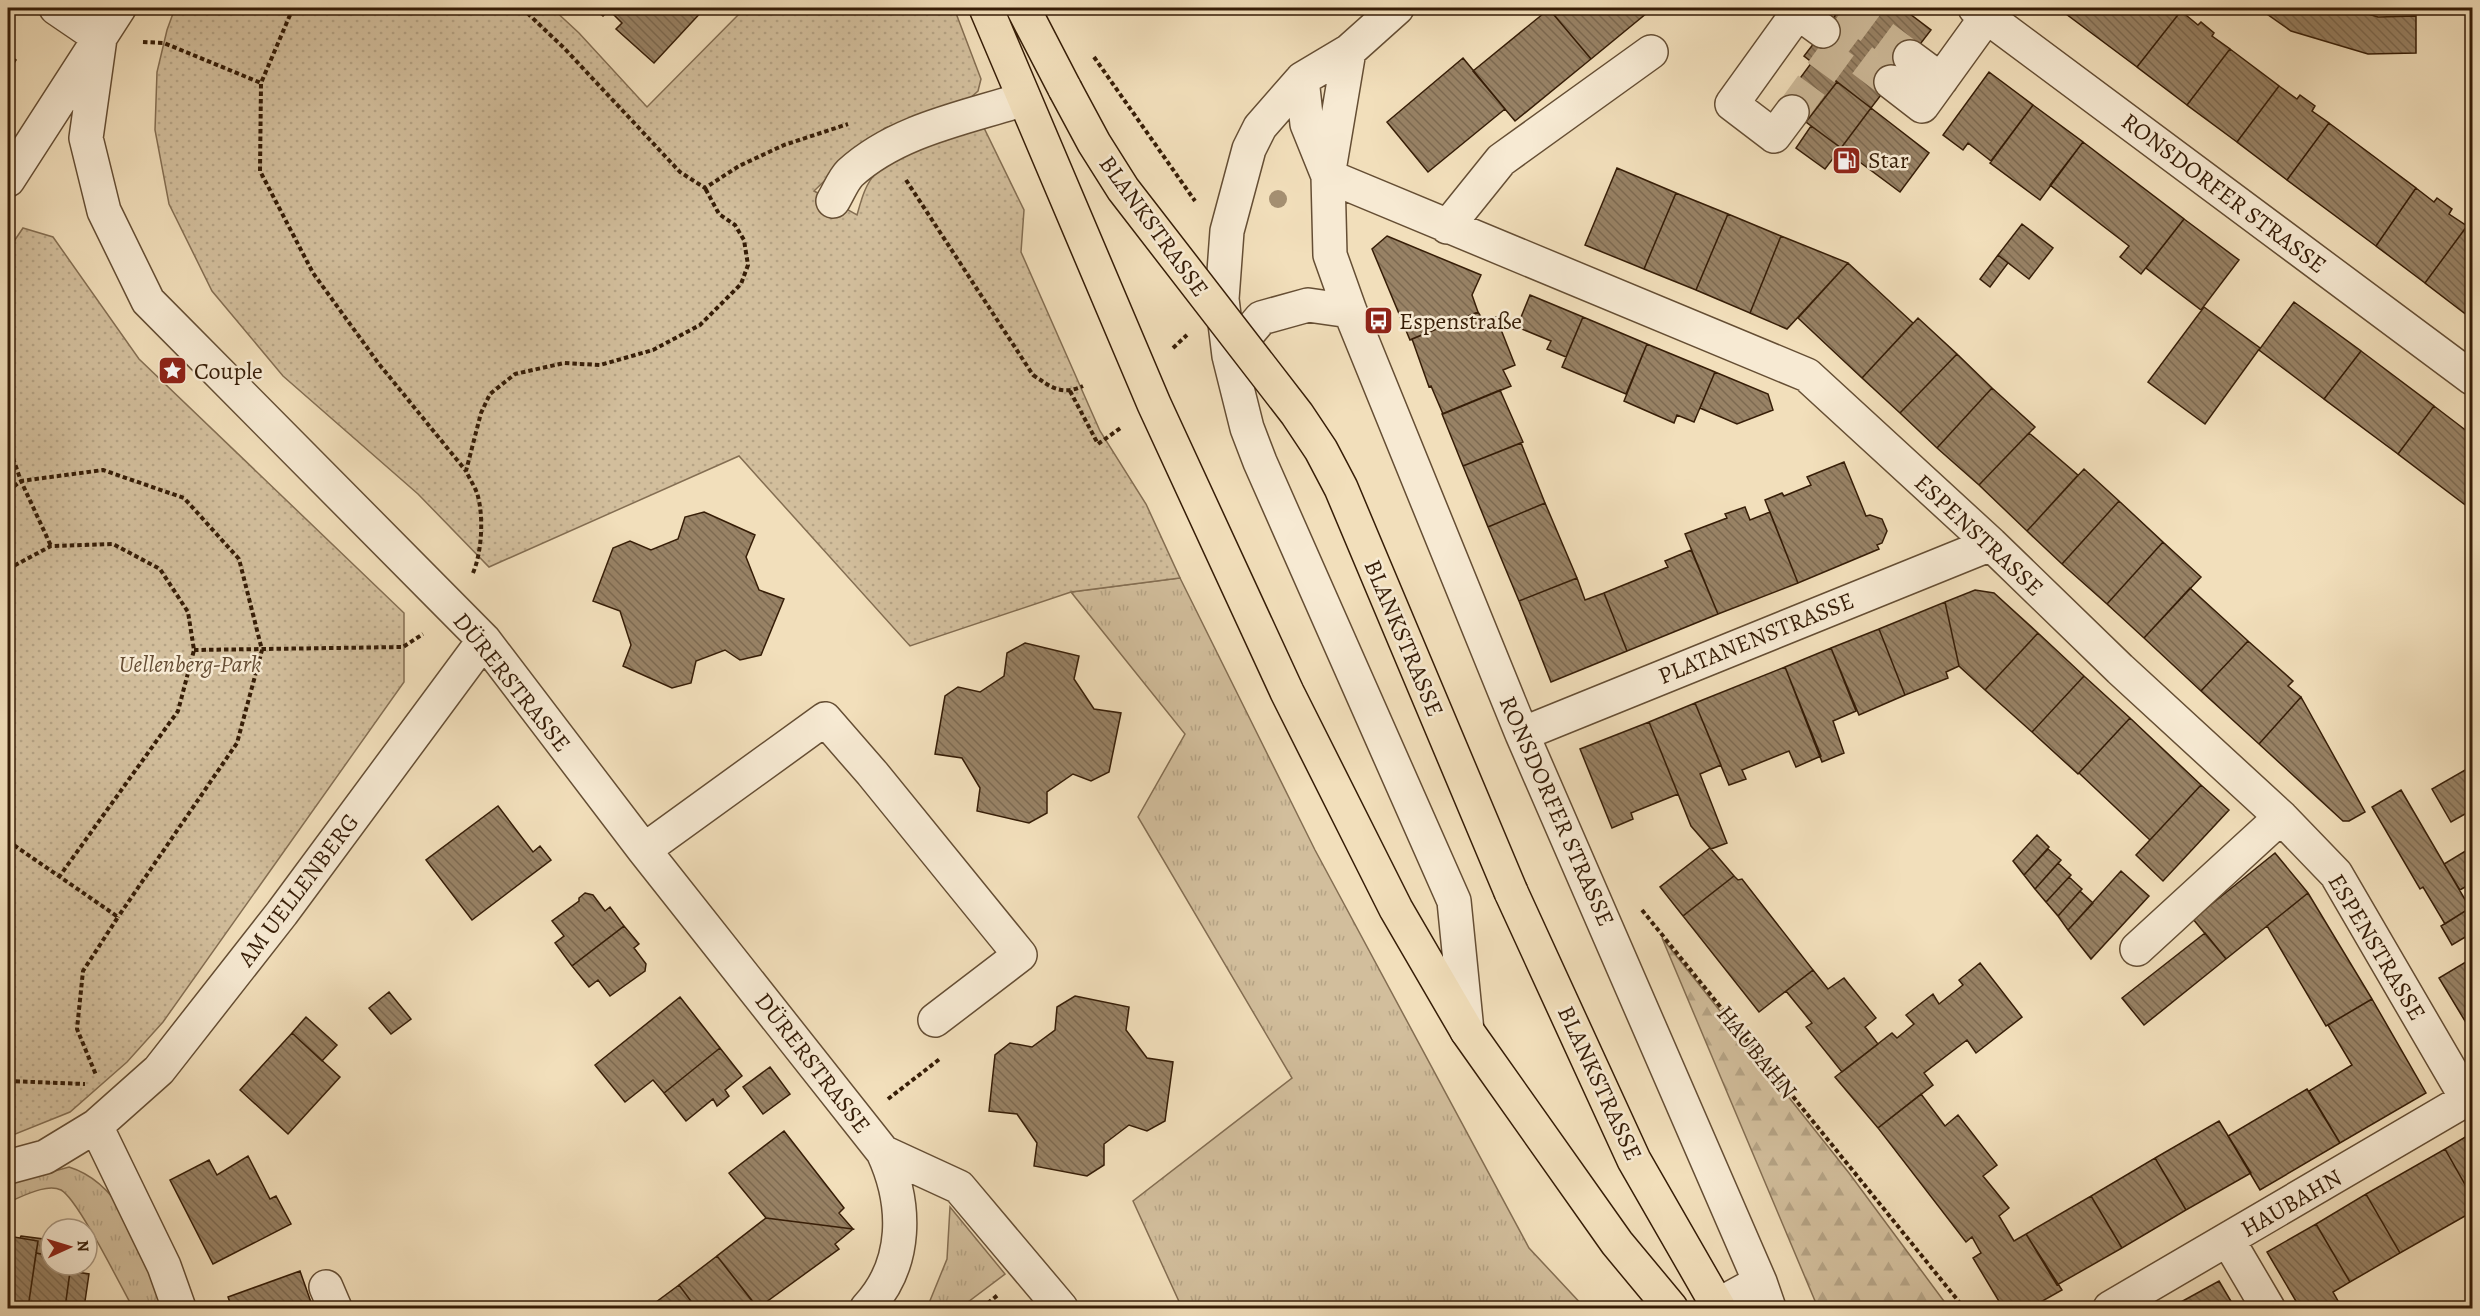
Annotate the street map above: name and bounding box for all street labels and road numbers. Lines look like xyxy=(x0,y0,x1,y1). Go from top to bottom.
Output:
street label: RONSDORFER STRASSE xyxy=(2115,105,2333,281)
street label: BLANKSTRASSE xyxy=(1092,149,1216,303)
street label: ESPENSTRASSE xyxy=(1907,467,2051,603)
street label: BLANKSTRASSE xyxy=(1357,555,1451,721)
street label: PLATANENSTRASSE xyxy=(1653,584,1859,692)
street label: DÜRERSTRASSE xyxy=(446,606,578,758)
street label: RONSDORFER STRASSE xyxy=(1492,691,1622,931)
street label: AM UELLENBERG xyxy=(229,807,366,974)
street label: ESPENSTRASSE xyxy=(2321,868,2433,1026)
street label: DÜRERSTRASSE xyxy=(748,986,878,1140)
street label: HAUBAHN xyxy=(1709,999,1805,1105)
street label: BLANKSTRASSE xyxy=(1550,1000,1650,1166)
street label: HAUBAHN xyxy=(2235,1161,2347,1245)

